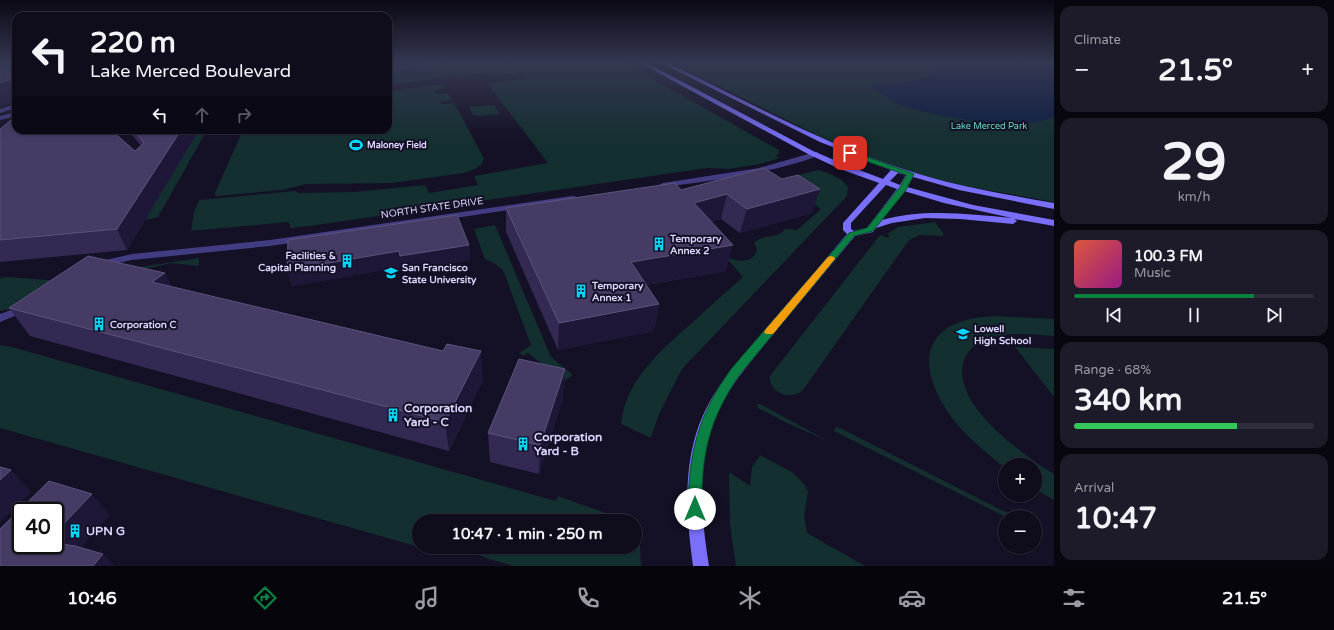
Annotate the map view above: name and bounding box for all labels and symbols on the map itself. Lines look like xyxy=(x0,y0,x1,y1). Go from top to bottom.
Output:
park label: Lake Merced Park xyxy=(951,121,1027,132)
pin xyxy=(833,136,867,170)
sports icon: Maloney Field xyxy=(348,137,364,153)
place label: Maloney Field xyxy=(367,140,427,151)
street label: NORTH STATE DRIVE xyxy=(380,195,484,221)
place label: Temporary Annex 2 xyxy=(669,233,722,257)
building icon: Temporary Annex 2 xyxy=(651,236,667,252)
place label: Facilities & Capital Planning xyxy=(258,250,336,274)
building icon: Facilities & Capital Planning xyxy=(339,253,355,269)
place label: San Francisco State University xyxy=(402,262,477,286)
school or university icon: San Francisco State University xyxy=(383,265,399,281)
place label: Temporary Annex 1 xyxy=(591,280,644,304)
building icon: Temporary Annex 1 xyxy=(573,283,589,299)
building icon: Corporation C xyxy=(91,316,107,332)
place label: Corporation C xyxy=(110,319,176,331)
place label: Lowell High School xyxy=(974,323,1031,347)
school or university icon: Lowell High School xyxy=(955,326,971,342)
place label: Corporation Yard - C xyxy=(404,401,472,429)
building icon: Corporation Yard - C xyxy=(385,407,401,423)
place label: Corporation Yard - B xyxy=(534,430,602,458)
building icon: Corporation Yard - B xyxy=(515,436,531,452)
position arrow xyxy=(674,488,716,530)
speed limit sign: 40 xyxy=(12,502,64,554)
building icon: UPN G xyxy=(67,523,83,539)
place label: UPN G xyxy=(86,524,125,538)

